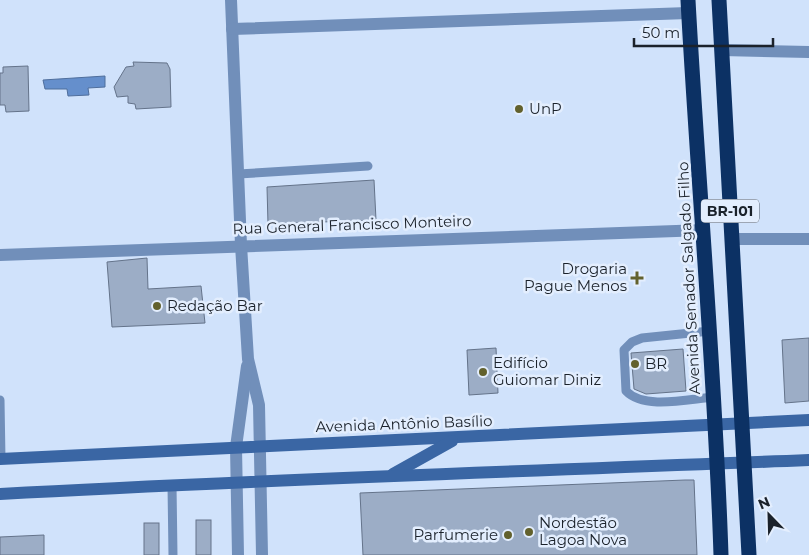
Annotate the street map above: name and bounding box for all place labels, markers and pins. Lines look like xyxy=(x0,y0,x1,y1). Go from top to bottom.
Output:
place label: UnP xyxy=(529,99,562,118)
marker: UnP xyxy=(513,103,525,115)
place label: Drogaria Pague Menos xyxy=(524,259,627,295)
marker: Drogaria Pague Menos xyxy=(631,272,643,284)
place label: Redação Bar xyxy=(167,296,263,315)
marker: Redação Bar xyxy=(151,300,163,312)
place label: Edifício Guiomar Diniz xyxy=(493,353,601,389)
place label: BR xyxy=(645,354,667,373)
marker: BR xyxy=(629,358,641,370)
marker: Edifício Guiomar Diniz xyxy=(477,366,489,378)
place label: Nordestão Lagoa Nova xyxy=(539,513,627,549)
place label: Parfumerie xyxy=(413,525,498,544)
marker: Nordestão Lagoa Nova xyxy=(523,526,535,538)
marker: Parfumerie xyxy=(502,529,514,541)

